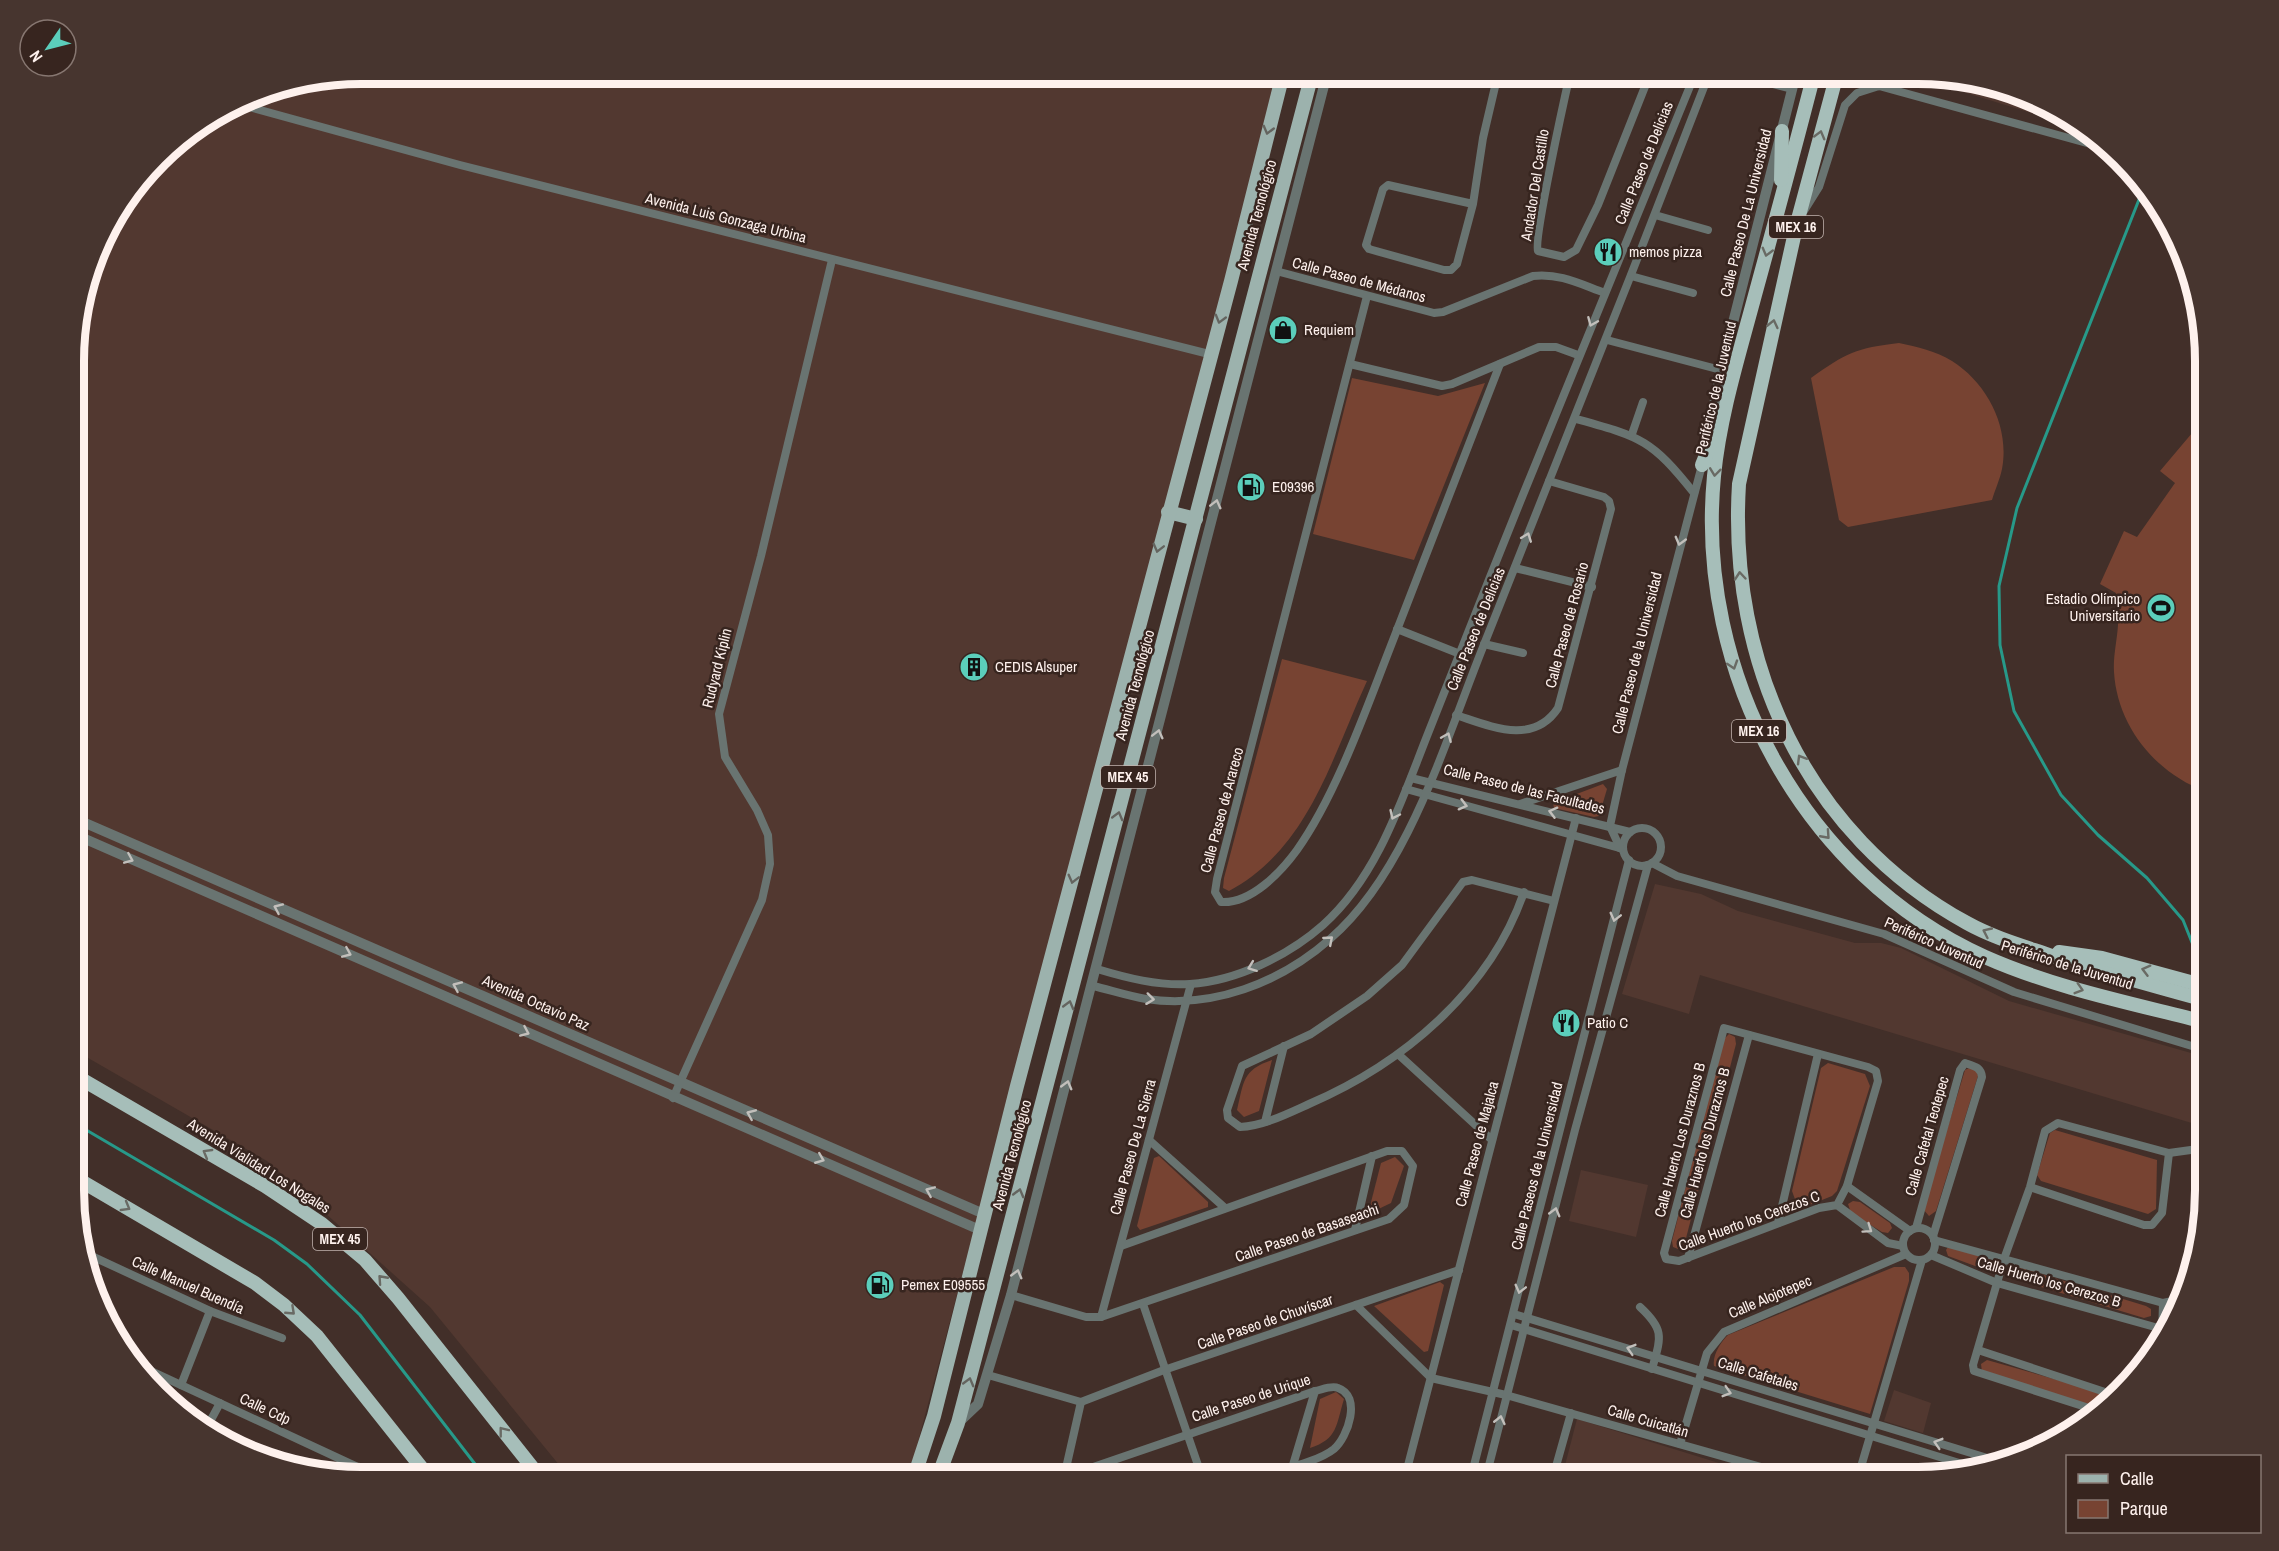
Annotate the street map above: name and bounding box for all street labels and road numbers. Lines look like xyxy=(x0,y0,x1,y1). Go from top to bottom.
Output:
street label: Calle Paseo de Delicias xyxy=(1609,98,1678,228)
street label: Andador Del Castillo xyxy=(1515,127,1554,243)
street label: Calle Paseo De La Universidad xyxy=(1714,127,1777,299)
street label: Avenida Tecnológico xyxy=(1231,157,1281,274)
street label: Avenida Luis Gonzaga Urbina xyxy=(642,187,809,248)
road number: MEX 16 xyxy=(1769,216,1823,238)
street label: Calle Paseo de Médanos xyxy=(1290,252,1428,307)
street label: Periférico de la Juventud xyxy=(1690,319,1741,457)
street label: Calle Paseo de Rosario xyxy=(1540,559,1594,690)
street label: Calle Paseo de Delicias xyxy=(1441,564,1510,694)
street label: Calle Paseo de la Universidad xyxy=(1606,570,1667,736)
street label: Rudyard Kiplin xyxy=(696,626,737,710)
street label: Avenida Tecnológico xyxy=(1109,627,1159,744)
road number: MEX 16 xyxy=(1732,720,1786,742)
street label: Calle Paseo de Arareco xyxy=(1195,745,1248,875)
street label: Calle Paseo de las Facultades xyxy=(1441,758,1607,819)
road number: MEX 45 xyxy=(1101,766,1155,788)
street label: Periférico Juventud xyxy=(1881,911,1987,974)
street label: Periférico de la Juventud xyxy=(1999,934,2136,995)
street label: Avenida Octavio Paz xyxy=(478,969,593,1036)
street label: Calle Huerto Los Duraznos B xyxy=(1649,1060,1710,1220)
street label: Calle Huerto los Duraznos B xyxy=(1674,1065,1735,1221)
street label: Calle Cafetal Teotepec xyxy=(1899,1074,1954,1198)
street label: Calle Paseo De La Sierra xyxy=(1104,1077,1161,1217)
street label: Calle Paseo de Majalca xyxy=(1450,1079,1503,1209)
street label: Calle Paseos de la Universidad xyxy=(1505,1080,1568,1252)
street label: Avenida Tecnológico xyxy=(986,1097,1036,1214)
street label: Avenida Vialidad Los Nogales xyxy=(183,1112,335,1218)
street label: Calle Huerto los Cerezos C xyxy=(1675,1185,1823,1256)
street label: Calle Paseo de Basaseachi xyxy=(1232,1198,1382,1267)
road number: MEX 45 xyxy=(313,1228,367,1250)
street label: Calle Manuel Buendía xyxy=(129,1250,248,1319)
street label: Calle Huerto los Cerezos B xyxy=(1975,1251,2123,1312)
street label: Calle Alojotepec xyxy=(1725,1270,1815,1323)
street label: Calle Paseo de Chuvíscar xyxy=(1194,1288,1335,1355)
street label: Calle Cafetales xyxy=(1715,1351,1801,1396)
street label: Calle Paseo de Urique xyxy=(1189,1368,1313,1427)
street label: Calle Cdp xyxy=(236,1388,294,1430)
street label: Calle Cuicatlán xyxy=(1605,1399,1691,1442)

